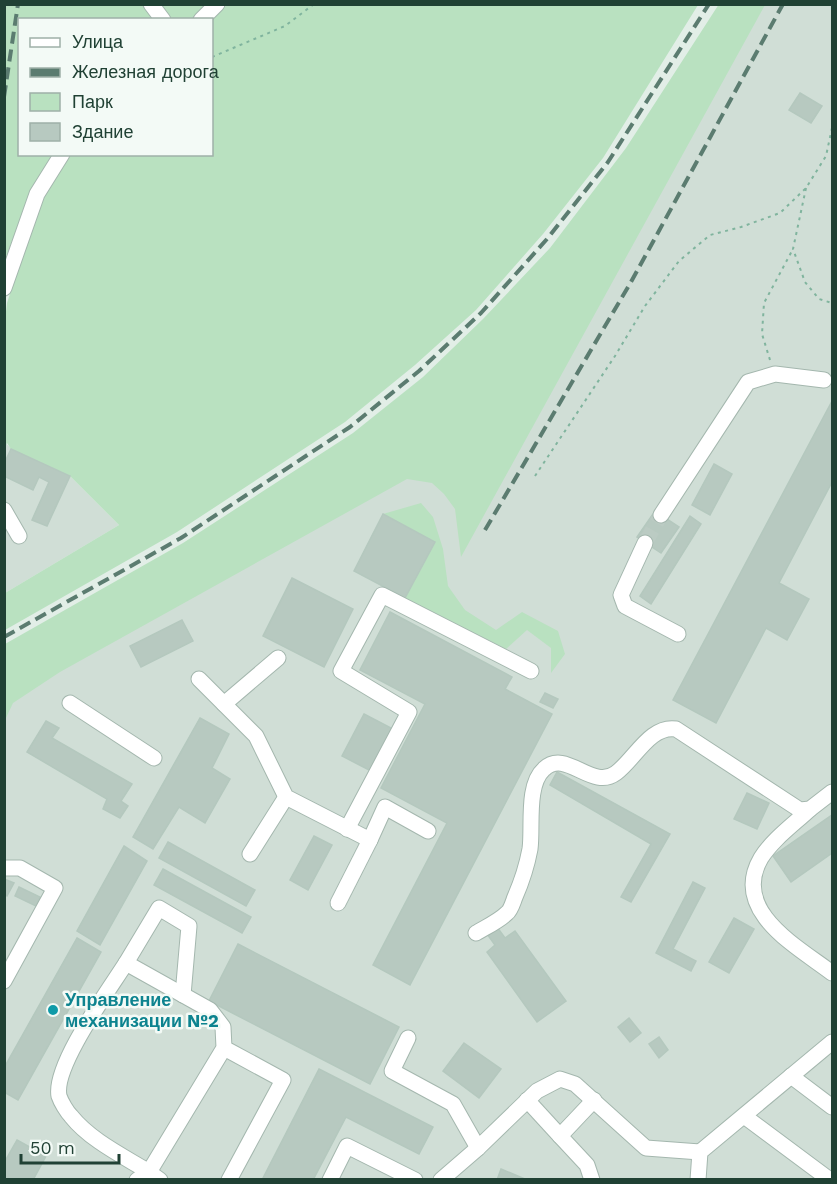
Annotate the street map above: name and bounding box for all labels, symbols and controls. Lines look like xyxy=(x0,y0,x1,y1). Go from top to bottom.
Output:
legend xyxy=(18,18,213,156)
text: Улица xyxy=(72,31,124,52)
text: Железная дорога xyxy=(72,61,220,82)
text: Парк xyxy=(72,91,113,112)
text: Здание xyxy=(72,121,133,142)
place label: Управление механизации №2 xyxy=(65,989,219,1031)
marker: Управление механизации №2 xyxy=(46,1003,60,1017)
scale bar xyxy=(21,1127,118,1165)
text: 50 m xyxy=(30,1137,75,1158)

